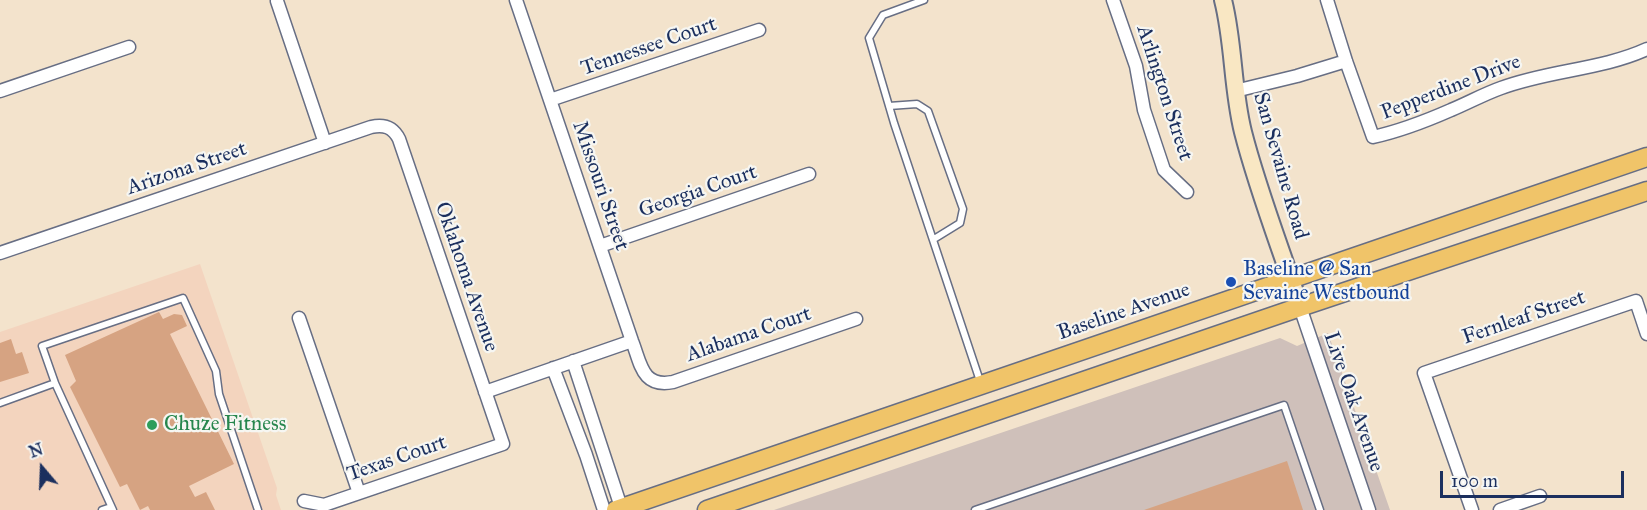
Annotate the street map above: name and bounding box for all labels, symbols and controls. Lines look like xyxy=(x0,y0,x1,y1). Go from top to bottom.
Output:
street label: Tennessee Court xyxy=(578,12,720,82)
street label: Arlington Street xyxy=(1130,22,1198,164)
street label: Pepperdine Drive xyxy=(1378,50,1524,126)
street label: San Sevaine Road xyxy=(1247,90,1313,242)
street label: Missouri Street xyxy=(566,118,634,254)
street label: Arizona Street xyxy=(124,137,250,201)
street label: Georgia Court xyxy=(636,160,760,224)
street label: Oklahoma Avenue xyxy=(429,199,503,355)
place label: Baseline @ San Sevaine Westbound xyxy=(1243,257,1410,307)
marker: Baseline @ San Sevaine Westbound xyxy=(1224,275,1238,289)
street label: Baseline Avenue xyxy=(1055,278,1193,346)
street label: Fernleaf Street xyxy=(1459,285,1589,351)
street label: Alabama Court xyxy=(683,302,815,368)
street label: Live Oak Avenue xyxy=(1317,329,1389,475)
place label: Chuze Fitness xyxy=(164,412,286,438)
marker: Chuze Fitness xyxy=(145,418,159,432)
street label: Texas Court xyxy=(344,430,450,488)
north arrow xyxy=(12,438,72,498)
text: N xyxy=(26,439,45,462)
scale bar xyxy=(1443,459,1628,497)
text: 100 m xyxy=(1451,470,1498,492)

